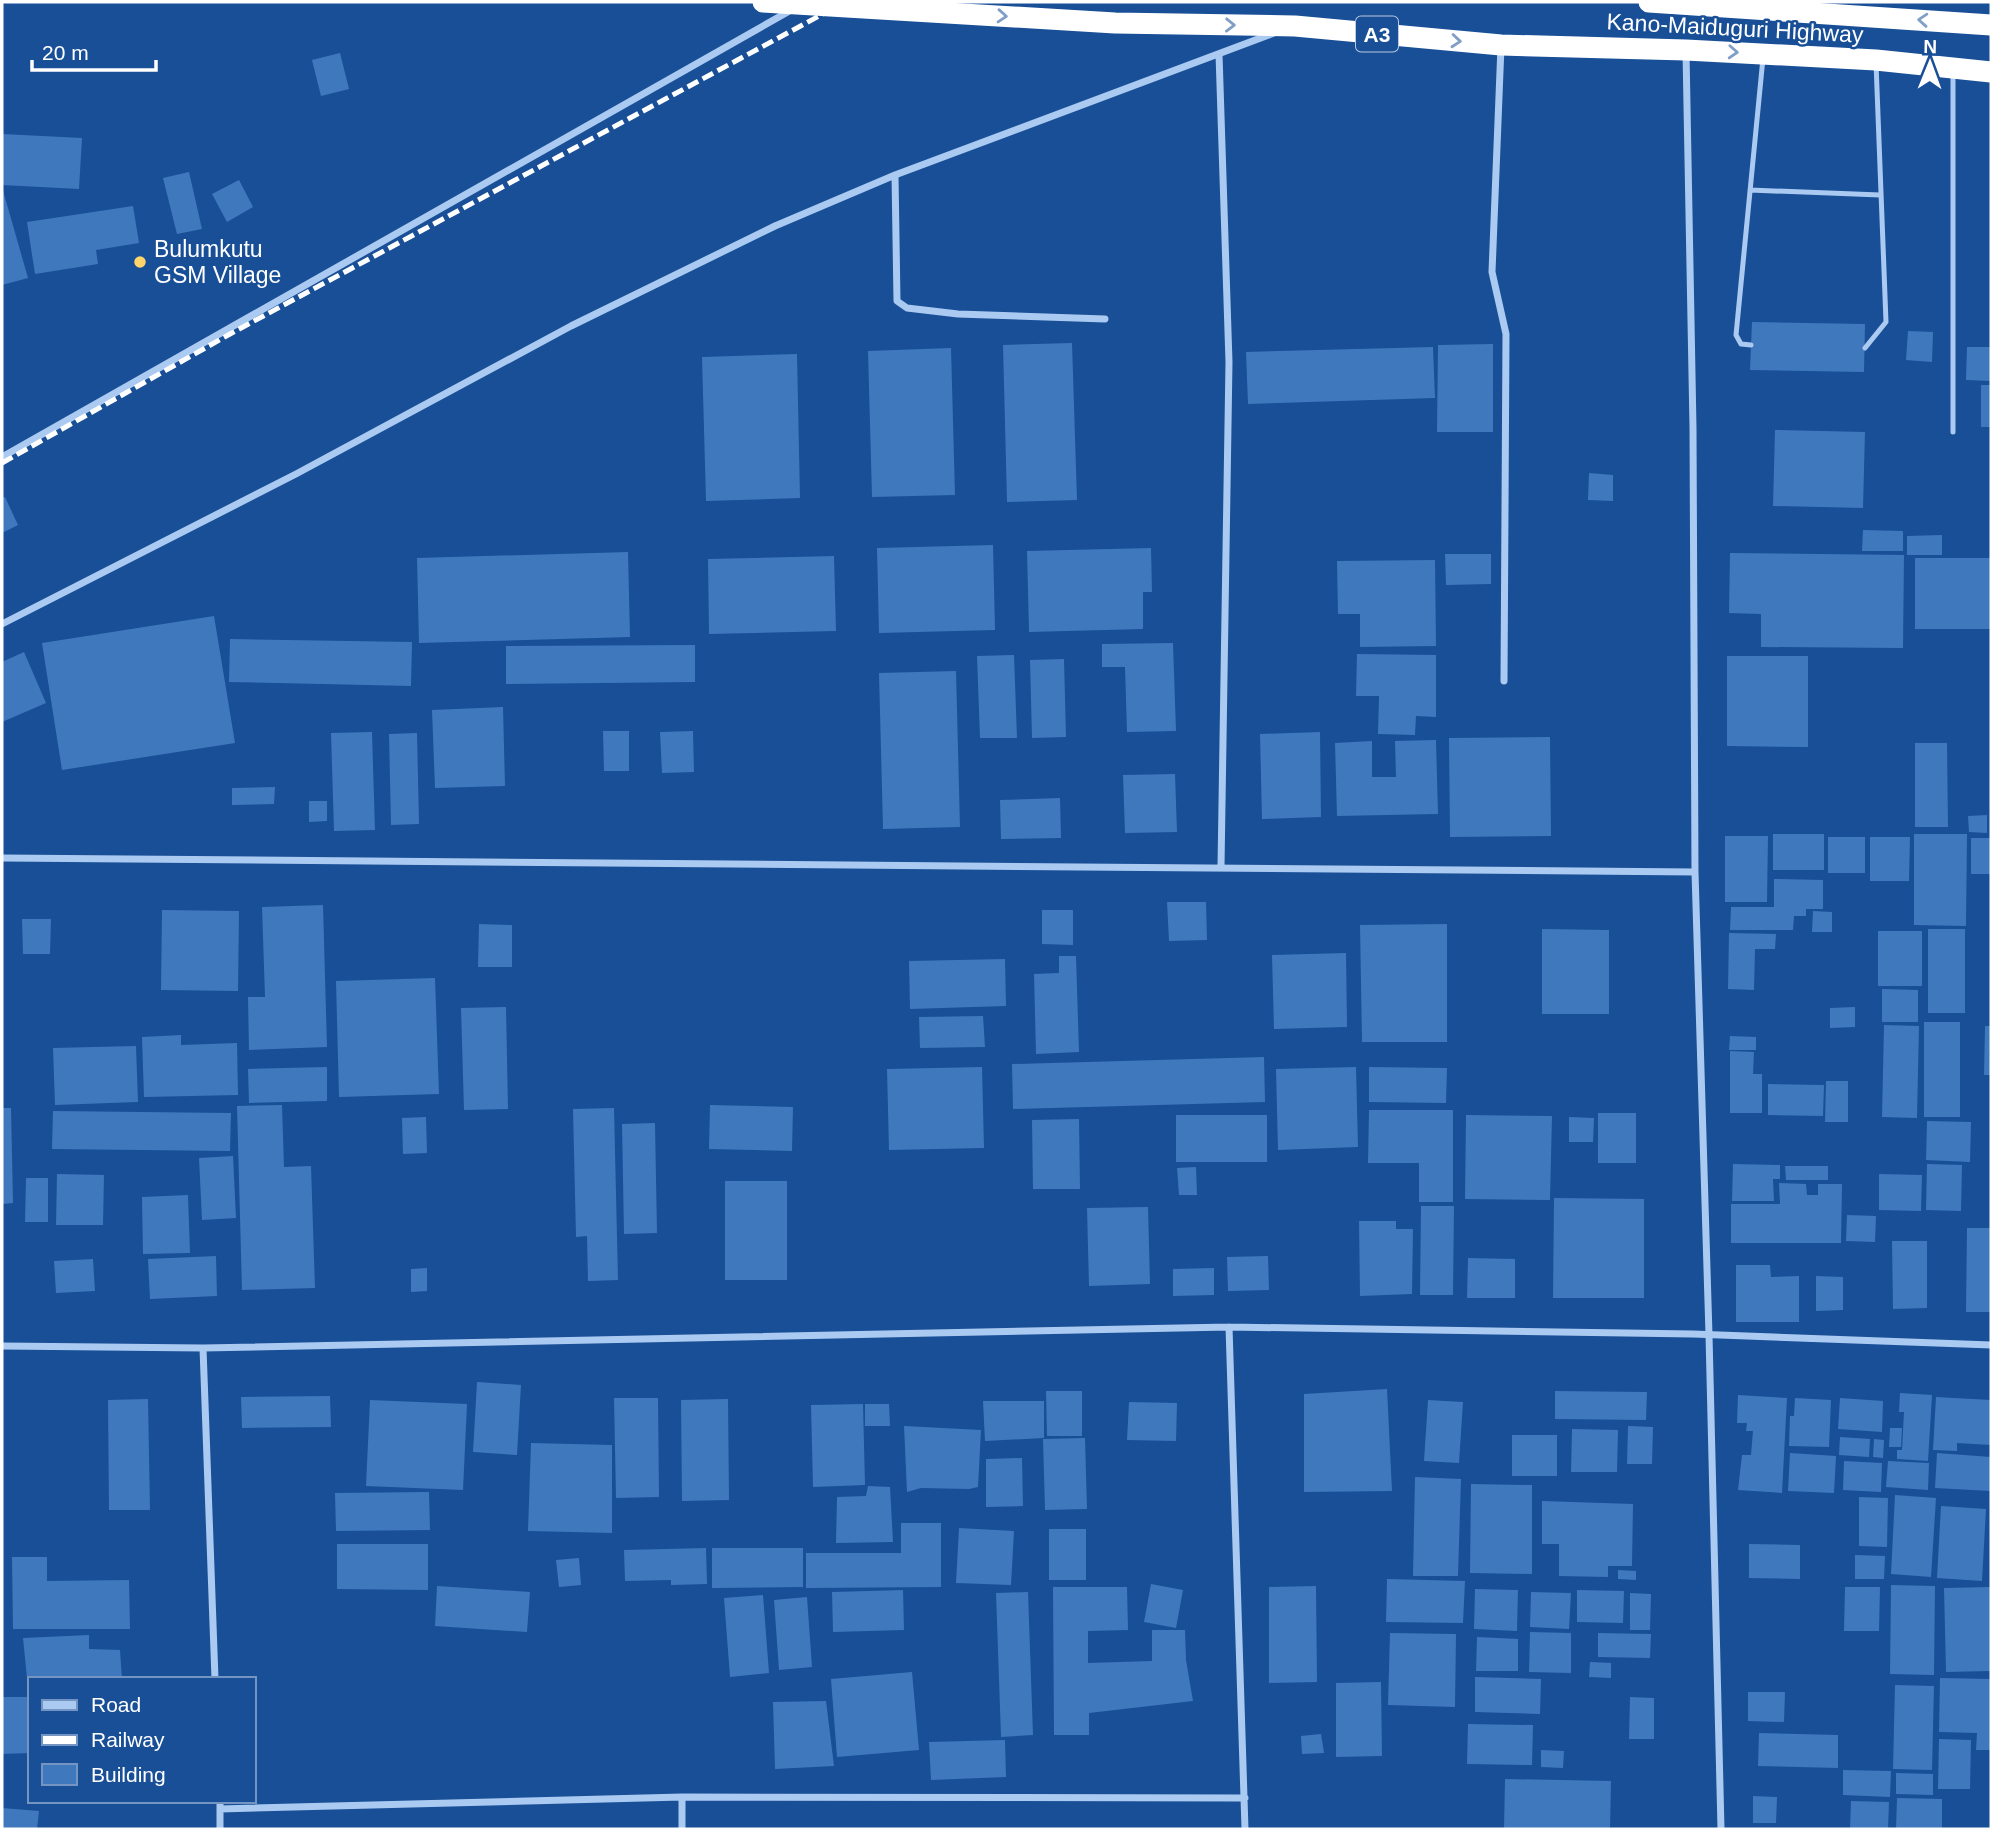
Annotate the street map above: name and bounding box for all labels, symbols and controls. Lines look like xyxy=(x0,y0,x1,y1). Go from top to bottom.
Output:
one-way arrow xyxy=(997,8,1008,23)
street label: Kano-Maiduguri Highway xyxy=(1606,8,1864,48)
one-way arrow xyxy=(1917,13,1928,28)
road number: A3 xyxy=(1356,16,1398,52)
one-way arrow xyxy=(1225,17,1235,33)
scale bar xyxy=(32,28,156,72)
north arrow xyxy=(1895,28,1965,98)
one-way arrow xyxy=(1451,33,1462,48)
text: N xyxy=(1923,36,1937,57)
text: 20 m xyxy=(42,41,89,64)
one-way arrow xyxy=(1727,45,1738,60)
place label: Bulumkutu GSM Village xyxy=(154,236,281,288)
marker: Bulumkutu GSM Village xyxy=(132,254,148,270)
legend xyxy=(28,1677,256,1803)
text: Road xyxy=(91,1693,141,1716)
text: Railway xyxy=(91,1728,165,1751)
text: Building xyxy=(91,1763,166,1786)

